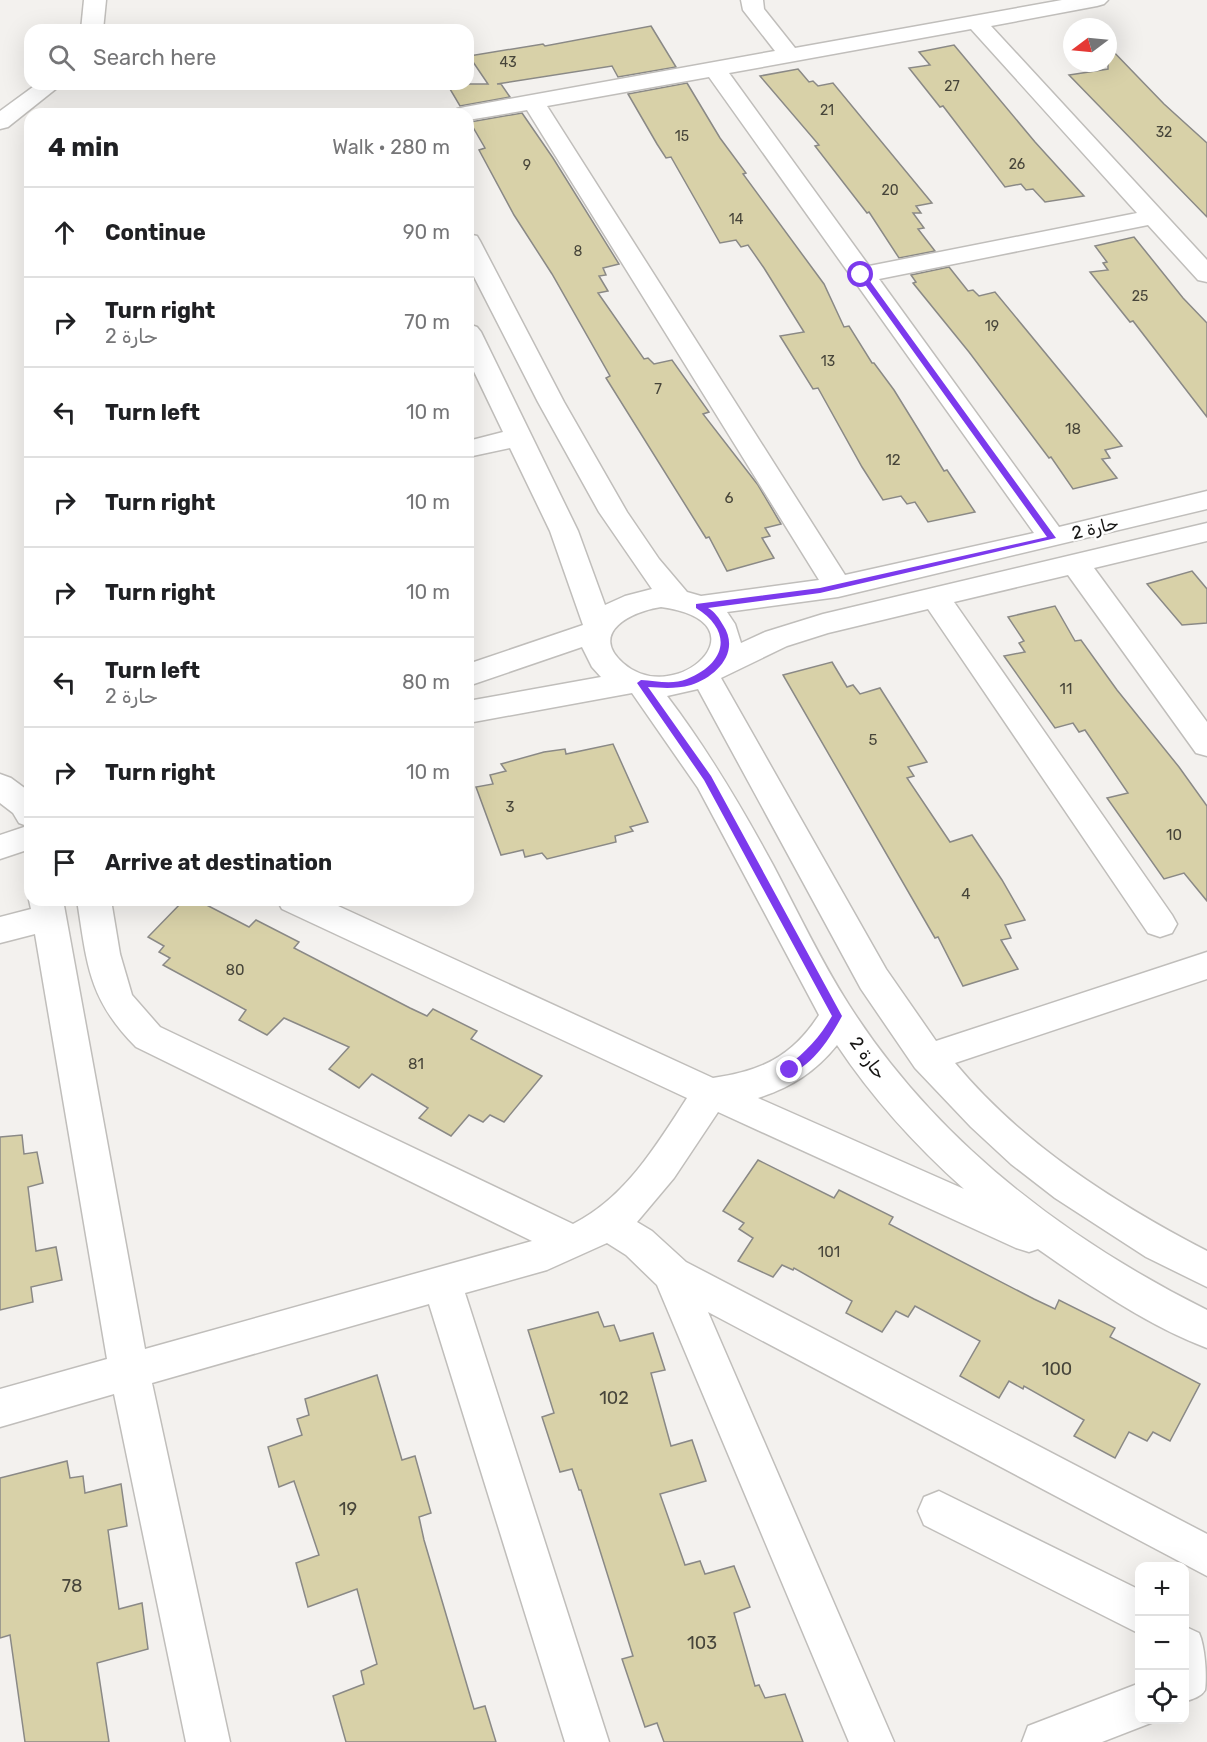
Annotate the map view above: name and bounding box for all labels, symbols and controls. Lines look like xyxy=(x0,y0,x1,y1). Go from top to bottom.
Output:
north arrow xyxy=(1063,18,1117,72)
search box xyxy=(24,24,474,90)
icon: search xyxy=(45,41,78,74)
text: Search here xyxy=(93,44,216,71)
house number: 43 xyxy=(499,54,517,71)
house number: 27 xyxy=(944,78,960,95)
house number: 21 xyxy=(820,102,834,119)
house number: 32 xyxy=(1156,124,1172,141)
house number: 15 xyxy=(675,128,689,145)
text: 4 min xyxy=(48,132,119,163)
text: Walk · 280 m xyxy=(332,135,450,159)
house number: 26 xyxy=(1009,156,1025,173)
house number: 9 xyxy=(523,157,531,174)
house number: 20 xyxy=(881,182,899,199)
house number: 14 xyxy=(729,211,744,228)
icon: ahead xyxy=(48,216,81,249)
text: Continue xyxy=(105,219,206,246)
text: 90 m xyxy=(403,220,450,244)
house number: 8 xyxy=(574,243,583,260)
route start xyxy=(847,261,873,287)
house number: 25 xyxy=(1132,288,1148,305)
text: Turn right xyxy=(105,297,215,324)
icon: right xyxy=(48,306,81,339)
text: 70 m xyxy=(404,310,450,334)
house number: 19 xyxy=(985,318,999,335)
text: حارة 2 xyxy=(105,324,158,348)
house number: 13 xyxy=(821,353,835,370)
house number: 7 xyxy=(654,380,662,398)
icon: left xyxy=(48,396,81,429)
text: Turn left xyxy=(105,399,200,426)
text: 10 m xyxy=(406,400,450,424)
house number: 18 xyxy=(1065,420,1081,438)
house number: 12 xyxy=(885,451,901,469)
icon: right xyxy=(48,486,81,519)
text: Turn right xyxy=(105,489,215,516)
house number: 6 xyxy=(724,489,734,507)
text: 10 m xyxy=(406,490,450,514)
street label: حارة 2 xyxy=(1069,512,1121,544)
icon: right xyxy=(48,576,81,609)
text: Turn right xyxy=(105,579,215,606)
text: 10 m xyxy=(406,580,450,604)
text: Turn left xyxy=(105,657,200,684)
icon: left xyxy=(48,666,81,699)
text: 80 m xyxy=(402,670,450,694)
house number: 11 xyxy=(1060,680,1072,698)
text: حارة 2 xyxy=(105,684,158,708)
house number: 5 xyxy=(869,731,878,749)
icon: right xyxy=(48,756,81,789)
text: Turn right xyxy=(105,759,215,786)
text: 10 m xyxy=(406,760,450,784)
house number: 3 xyxy=(505,798,515,816)
house number: 10 xyxy=(1166,826,1182,844)
icon: arrive xyxy=(48,846,81,879)
text: Arrive at destination xyxy=(105,849,332,876)
house number: 4 xyxy=(961,885,971,903)
house number: 80 xyxy=(225,961,245,979)
street label: حارة 2 xyxy=(845,1032,891,1084)
house number: 81 xyxy=(408,1055,424,1073)
route end xyxy=(776,1056,802,1082)
house number: 101 xyxy=(818,1243,840,1261)
house number: 100 xyxy=(1042,1358,1072,1380)
house number: 102 xyxy=(599,1387,629,1409)
house number: 19 xyxy=(339,1498,357,1520)
map controls xyxy=(1135,1562,1189,1724)
button: + xyxy=(1135,1562,1189,1616)
house number: 78 xyxy=(62,1575,82,1597)
button: − xyxy=(1135,1616,1189,1670)
house number: 103 xyxy=(687,1632,717,1654)
button: locate xyxy=(1135,1670,1189,1724)

